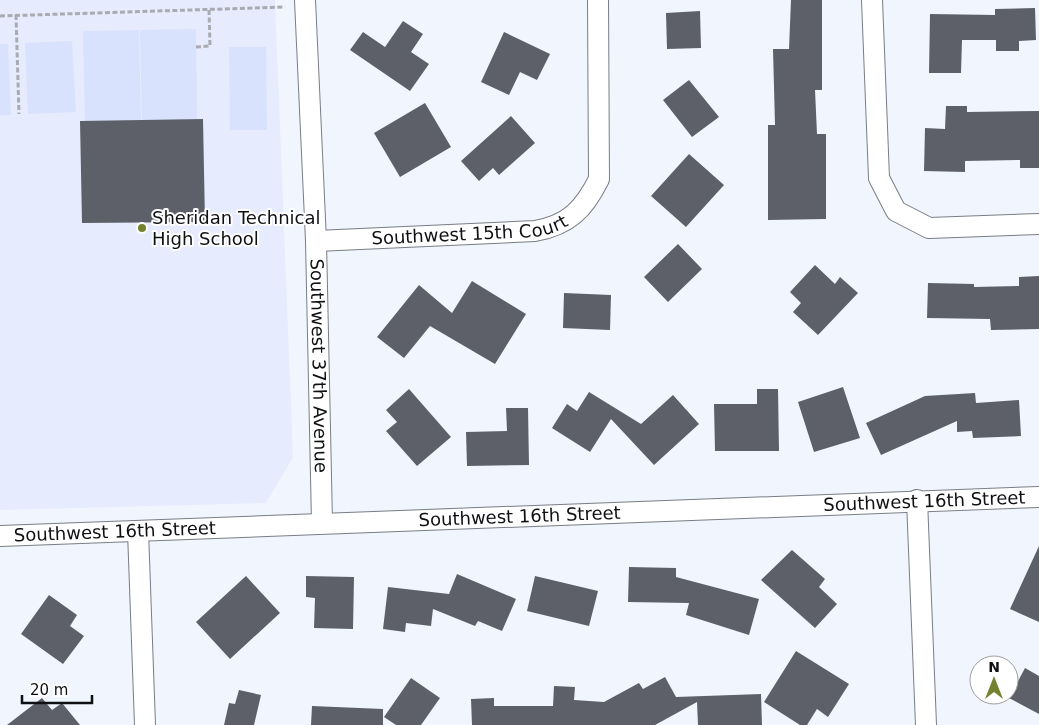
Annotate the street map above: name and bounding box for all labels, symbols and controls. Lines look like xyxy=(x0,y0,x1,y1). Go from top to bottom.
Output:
place label: Sheridan Technical High School xyxy=(152,207,321,249)
street label: Southwest 15th Court xyxy=(371,210,571,248)
marker: Sheridan Technical High School xyxy=(136,222,148,234)
street label: Southwest 37th Avenue xyxy=(306,258,332,473)
street label: Southwest 16th Street xyxy=(823,487,1026,515)
street label: Southwest 16th Street xyxy=(418,502,621,530)
street label: Southwest 16th Street xyxy=(13,517,216,545)
north arrow xyxy=(969,655,1019,705)
text: N xyxy=(988,659,1000,675)
scale bar xyxy=(22,672,92,704)
text: 20 m xyxy=(30,681,68,699)

